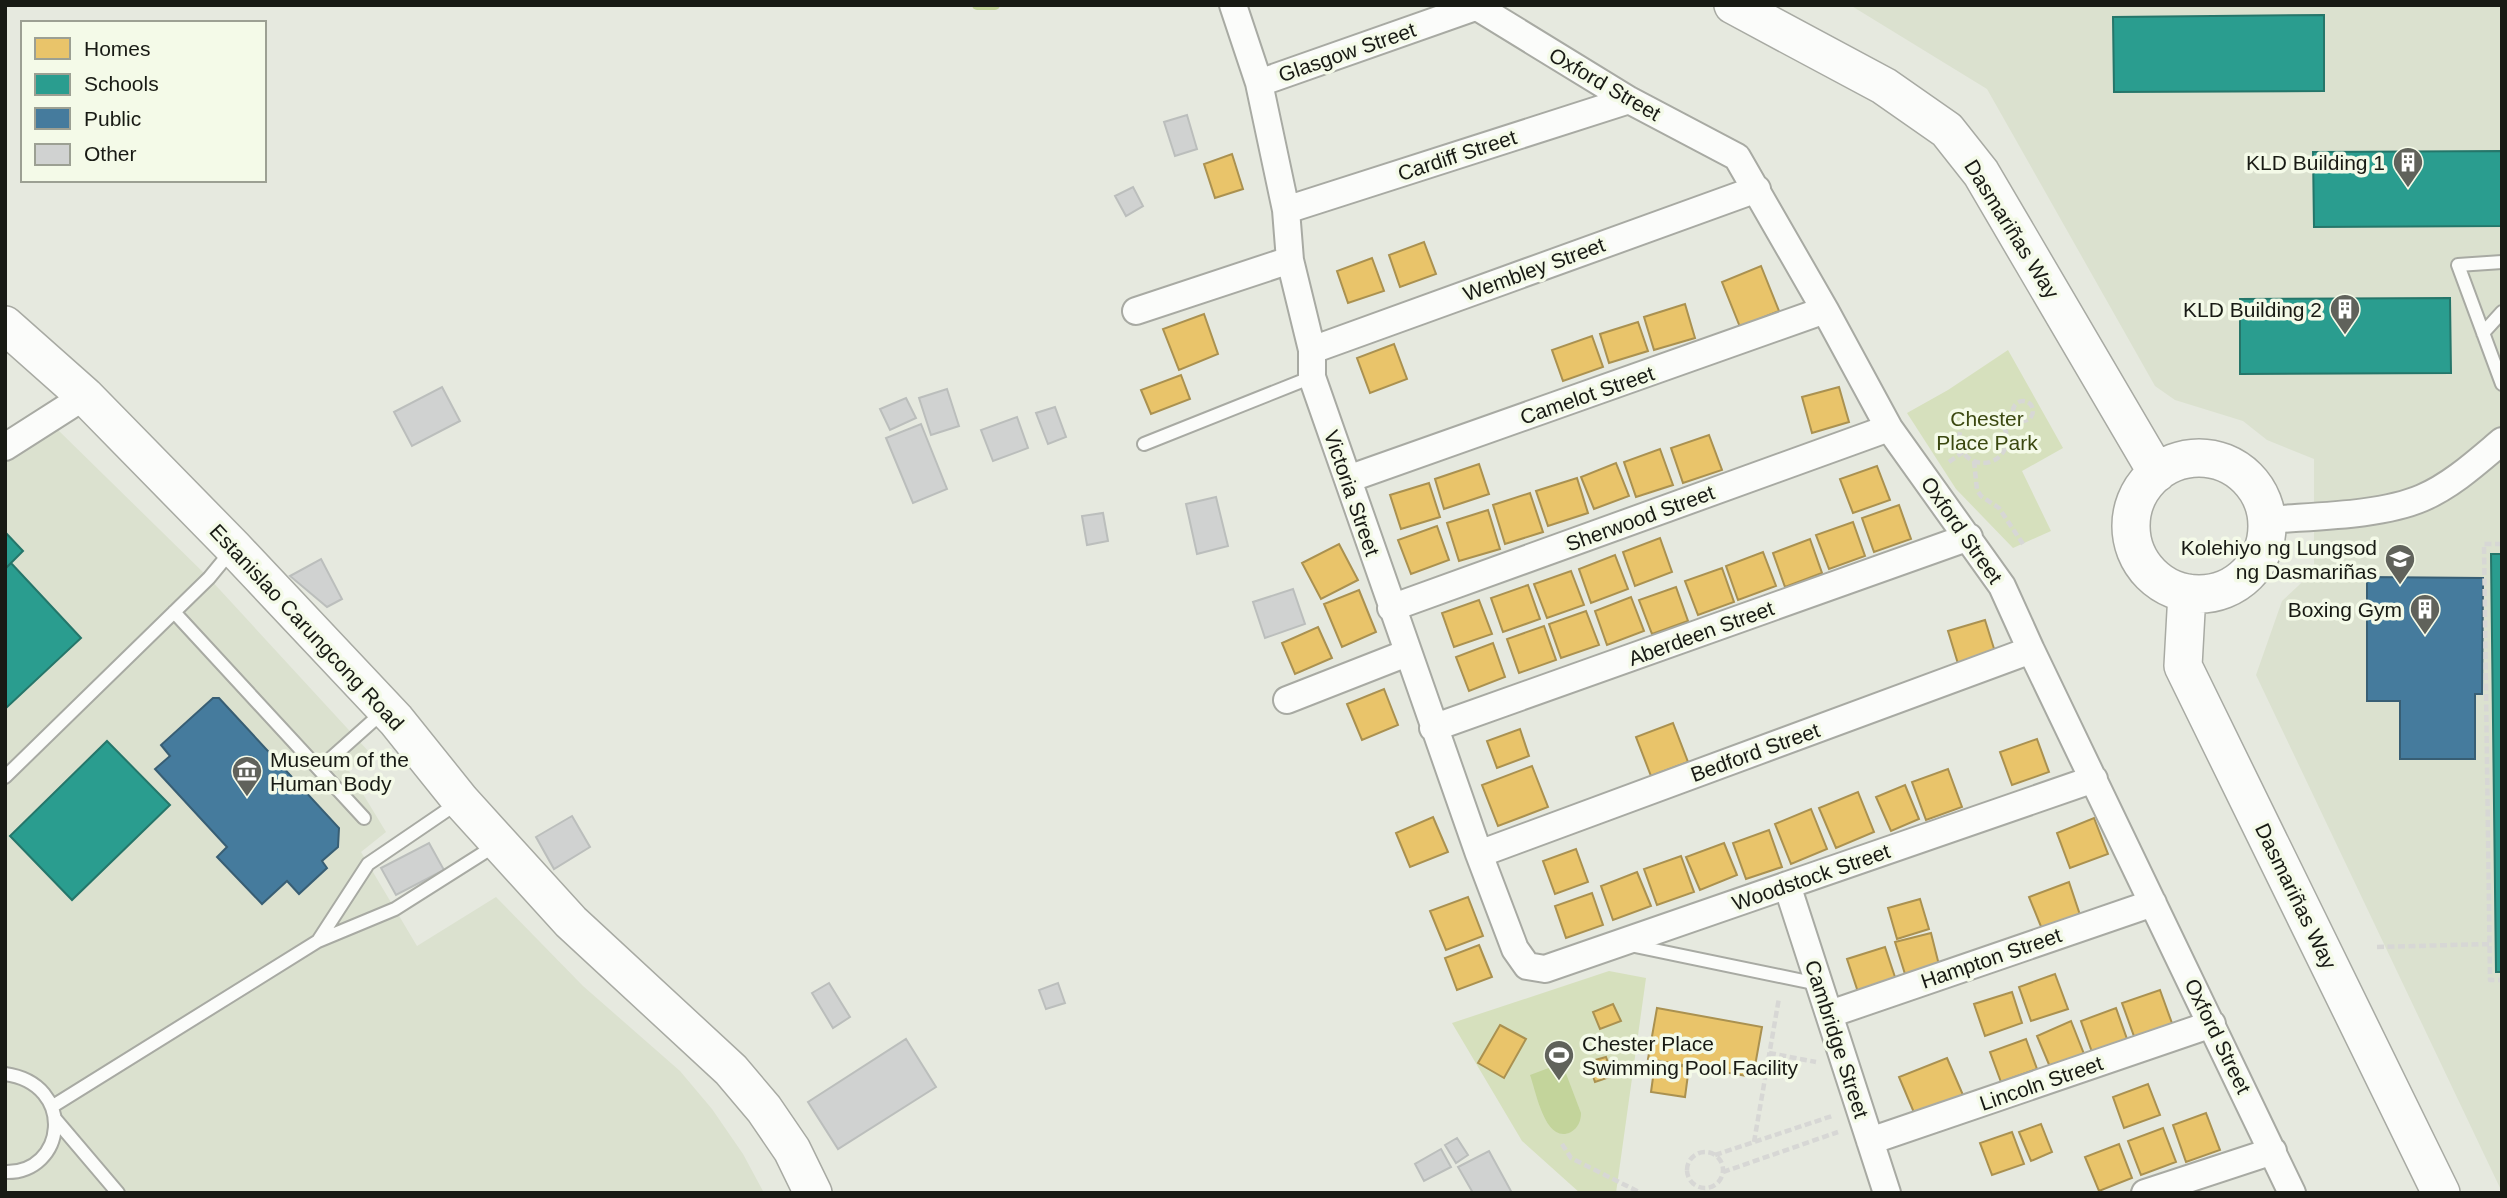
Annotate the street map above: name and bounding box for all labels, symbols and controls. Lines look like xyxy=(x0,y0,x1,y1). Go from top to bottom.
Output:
street label: Glasgow Street xyxy=(1275,18,1419,86)
legend xyxy=(21,21,266,182)
text: Homes xyxy=(84,37,151,60)
street label: Oxford Street xyxy=(1545,43,1665,125)
text: Schools xyxy=(84,72,159,95)
text: Public xyxy=(84,107,141,130)
street label: Cardiff Street xyxy=(1395,125,1519,185)
text: Other xyxy=(84,142,137,165)
building icon: KLD Building 1 xyxy=(2391,145,2425,189)
place label: KLD Building 1 xyxy=(2246,151,2385,174)
street label: Dasmariñas Way xyxy=(1960,155,2064,303)
street label: Wembley Street xyxy=(1460,233,1608,305)
building icon: KLD Building 2 xyxy=(2328,292,2362,336)
place label: KLD Building 2 xyxy=(2183,298,2322,321)
street label: Camelot Street xyxy=(1517,361,1657,429)
park label: Chester Place Park xyxy=(1936,407,2038,454)
street label: Victoria Street xyxy=(1320,427,1384,559)
street label: Oxford Street xyxy=(1917,472,2007,588)
street label: Sherwood Street xyxy=(1563,480,1718,556)
street label: Estanislao Carungcong Road xyxy=(205,519,409,735)
place label: Kolehiyo ng Lungsod ng Dasmariñas xyxy=(2181,536,2377,583)
school or university icon: Kolehiyo ng Lungsod ng Dasmariñas xyxy=(2383,542,2417,586)
building icon: Boxing Gym xyxy=(2408,592,2442,636)
street label: Aberdeen Street xyxy=(1625,596,1777,670)
place label: Boxing Gym xyxy=(2288,598,2402,621)
street label: Bedford Street xyxy=(1687,718,1823,786)
place label: Museum of the Human Body xyxy=(270,748,409,795)
museum icon: Museum of the Human Body xyxy=(230,754,264,798)
street label: Dasmariñas Way xyxy=(2251,819,2341,973)
street label: Woodstock Street xyxy=(1729,839,1893,915)
street label: Hampton Street xyxy=(1918,923,2064,993)
street label: Cambridge Street xyxy=(1801,957,1873,1121)
street label: Oxford Street xyxy=(2180,975,2256,1097)
place label: Chester Place Swimming Pool Facility xyxy=(1582,1032,1798,1079)
sports icon: Chester Place Swimming Pool Facility xyxy=(1542,1038,1576,1082)
street label: Lincoln Street xyxy=(1977,1051,2106,1115)

